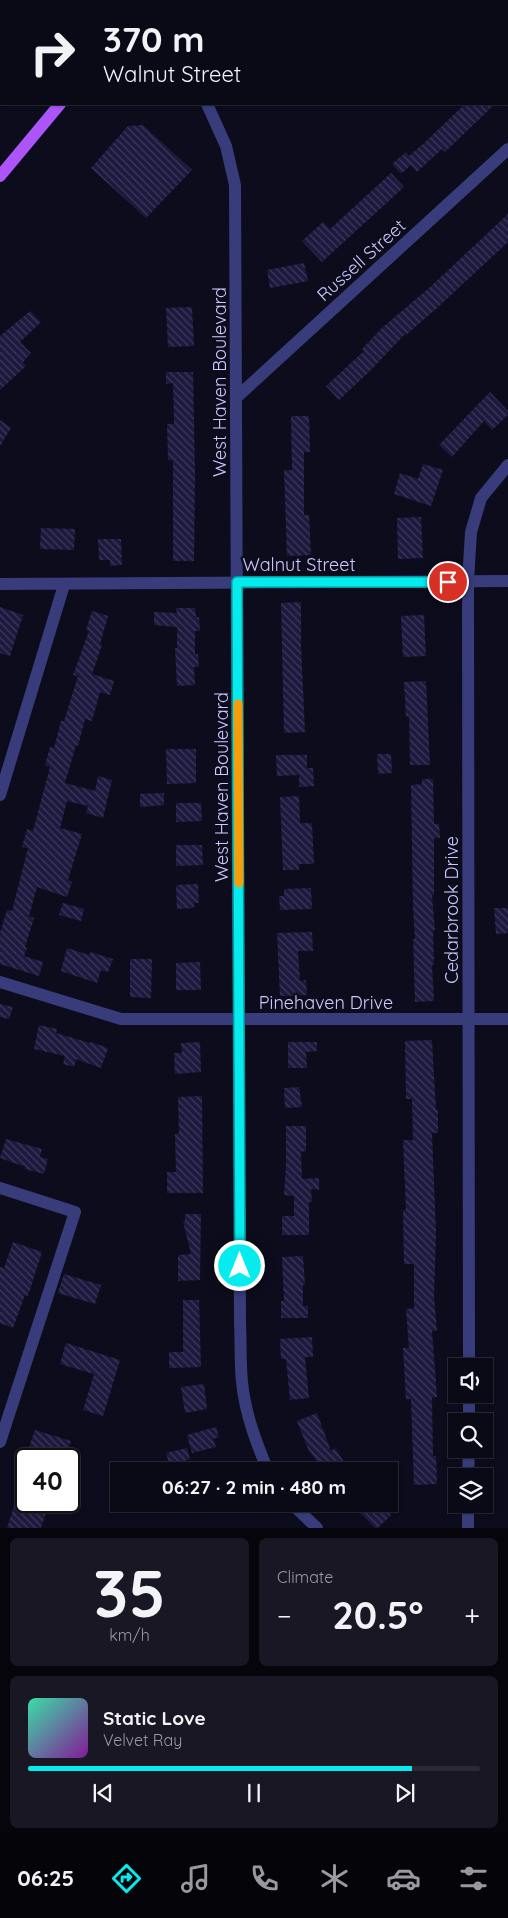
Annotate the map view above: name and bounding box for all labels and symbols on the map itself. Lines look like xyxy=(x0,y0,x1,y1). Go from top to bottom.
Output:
street label: Russell Street xyxy=(312,214,410,306)
street label: West Haven Boulevard xyxy=(208,287,231,477)
street label: Walnut Street xyxy=(242,553,356,576)
pin xyxy=(427,561,469,603)
street label: West Haven Boulevard xyxy=(210,692,233,882)
street label: Cedarbrook Drive xyxy=(440,836,463,984)
street label: Pinehaven Drive xyxy=(259,991,393,1014)
position arrow xyxy=(213,1239,265,1291)
speed limit sign: 40 xyxy=(15,1448,80,1513)

